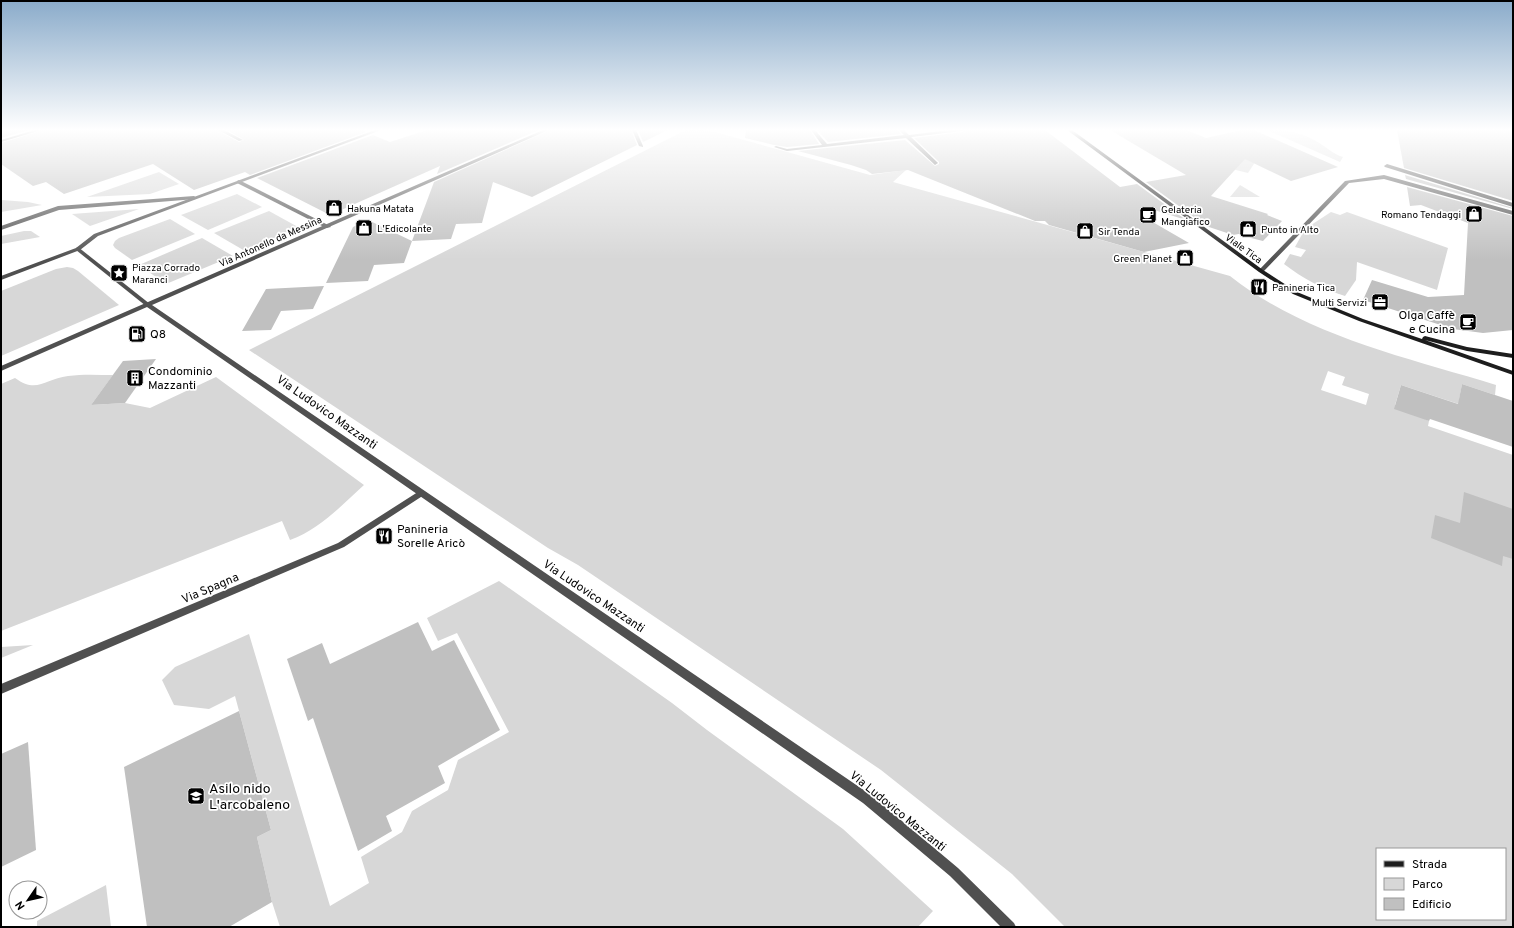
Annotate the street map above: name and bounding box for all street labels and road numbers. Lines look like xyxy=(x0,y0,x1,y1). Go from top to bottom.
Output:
street label: Via Antonello da Messina xyxy=(217,214,324,271)
street label: Viale Tica xyxy=(1222,231,1264,267)
street label: Via Ludovico Mazzanti xyxy=(273,372,380,454)
street label: Via Ludovico Mazzanti xyxy=(539,557,648,637)
street label: Via Spagna xyxy=(179,570,241,608)
street label: Via Ludovico Mazzanti xyxy=(846,768,949,856)

